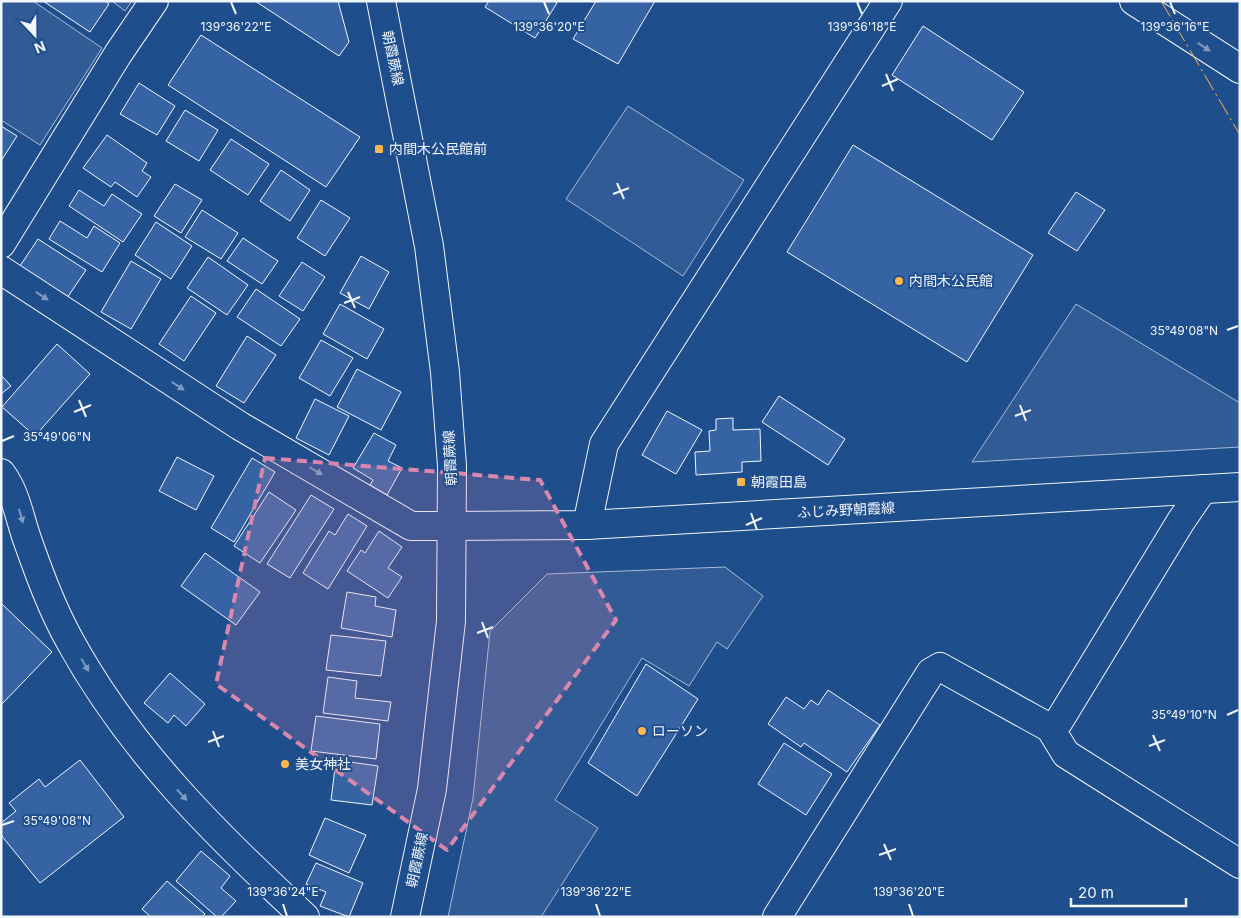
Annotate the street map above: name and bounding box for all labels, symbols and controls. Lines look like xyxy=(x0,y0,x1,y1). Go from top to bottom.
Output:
north arrow xyxy=(10,10,60,60)
text: 139°36'22"E xyxy=(200,19,272,34)
text: 139°36'20"E xyxy=(513,19,585,34)
text: 139°36'18"E xyxy=(828,19,896,34)
text: 139°36'16"E xyxy=(1141,19,1209,34)
street label: 朝霞蕨線 xyxy=(379,29,408,87)
text: N xyxy=(32,38,48,57)
one-way arrow xyxy=(1198,42,1211,51)
place label: 内間木公民館前 xyxy=(389,140,487,157)
marker: 内間木公民館前 xyxy=(373,143,385,155)
place label: 内間木公民館 xyxy=(909,272,993,289)
marker: 内間木公民館 xyxy=(893,275,905,287)
one-way arrow xyxy=(35,292,49,301)
text: 35°49'08"N xyxy=(1150,323,1218,338)
one-way arrow xyxy=(171,381,185,390)
text: 35°49'06"N xyxy=(23,429,91,444)
street label: 朝霞蕨線 xyxy=(440,430,459,486)
one-way arrow xyxy=(310,466,323,475)
place label: 朝霞田島 xyxy=(751,473,807,490)
marker: 朝霞田島 xyxy=(735,476,747,488)
street label: ふじみ野朝霞線 xyxy=(797,498,895,521)
one-way arrow xyxy=(18,509,26,524)
one-way arrow xyxy=(80,659,89,672)
text: 35°49'10"N xyxy=(1151,707,1217,722)
place label: ローソン xyxy=(652,722,708,739)
marker: ローソン xyxy=(636,725,648,737)
place label: 美女神社 xyxy=(295,755,351,772)
marker: 美女神社 xyxy=(279,758,291,770)
one-way arrow xyxy=(176,789,188,801)
text: 35°49'08"N xyxy=(23,813,91,828)
street label: 朝霞蕨線 xyxy=(402,831,431,889)
scale bar xyxy=(1071,876,1186,908)
text: 20 m xyxy=(1078,883,1114,902)
text: 139°36'24"E xyxy=(247,884,319,899)
text: 139°36'22"E xyxy=(560,884,632,899)
text: 139°36'20"E xyxy=(873,884,945,899)

